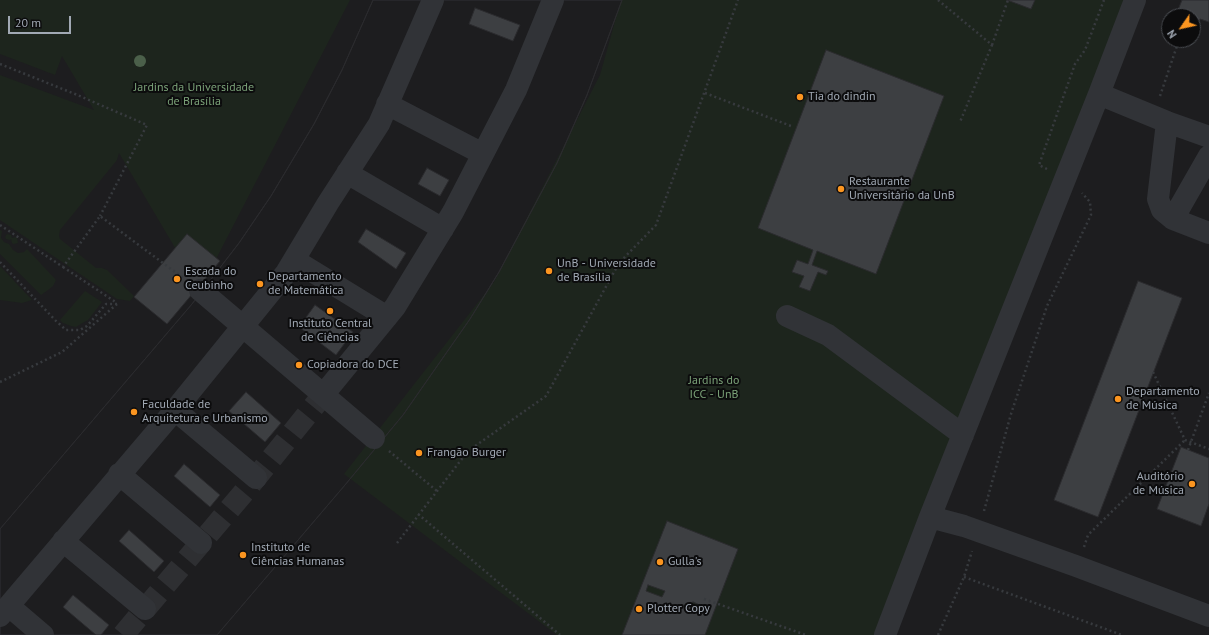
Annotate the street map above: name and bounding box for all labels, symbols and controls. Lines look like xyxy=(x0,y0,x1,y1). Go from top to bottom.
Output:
scale bar xyxy=(10,8,73,34)
north arrow xyxy=(1161,8,1201,48)
text: 20 m xyxy=(15,15,41,30)
text: N xyxy=(1164,27,1180,41)
park label: Jardins da Universidade de Brasília xyxy=(134,81,254,109)
place label: Tia do dindin xyxy=(808,90,876,104)
marker: Tia do dindin xyxy=(795,92,805,102)
place label: Restaurante Universitário da UnB xyxy=(849,175,955,203)
marker: Restaurante Universitário da UnB xyxy=(836,184,846,194)
place label: UnB - Universidade de Brasília xyxy=(557,257,656,285)
place label: Escada do Ceubinho xyxy=(185,265,236,293)
marker: UnB - Universidade de Brasília xyxy=(544,266,554,276)
place label: Departamento de Matemática xyxy=(268,270,344,298)
marker: Escada do Ceubinho xyxy=(172,274,182,284)
marker: Departamento de Matemática xyxy=(255,279,265,289)
marker: Instituto Central de Ciências xyxy=(325,306,335,316)
place label: Instituto Central de Ciências xyxy=(288,317,372,345)
place label: Copiadora do DCE xyxy=(307,358,399,372)
marker: Copiadora do DCE xyxy=(294,360,304,370)
park label: Jardins do ICC - UnB xyxy=(689,374,739,402)
place label: Departamento de Música xyxy=(1126,385,1200,413)
marker: Departamento de Música xyxy=(1113,394,1123,404)
place label: Faculdade de Arquitetura e Urbanismo xyxy=(142,398,268,426)
marker: Faculdade de Arquitetura e Urbanismo xyxy=(129,407,139,417)
place label: Frangão Burger xyxy=(427,446,506,460)
marker: Frangão Burger xyxy=(414,448,424,458)
place label: Auditório de Música xyxy=(1133,470,1184,498)
marker: Auditório de Música xyxy=(1187,479,1197,489)
place label: Instituto de Ciências Humanas xyxy=(251,541,344,569)
marker: Instituto de Ciências Humanas xyxy=(238,550,248,560)
place label: Gulla's xyxy=(668,555,702,569)
marker: Gulla's xyxy=(655,557,665,567)
place label: Plotter Copy xyxy=(647,602,710,616)
marker: Plotter Copy xyxy=(634,604,644,614)

